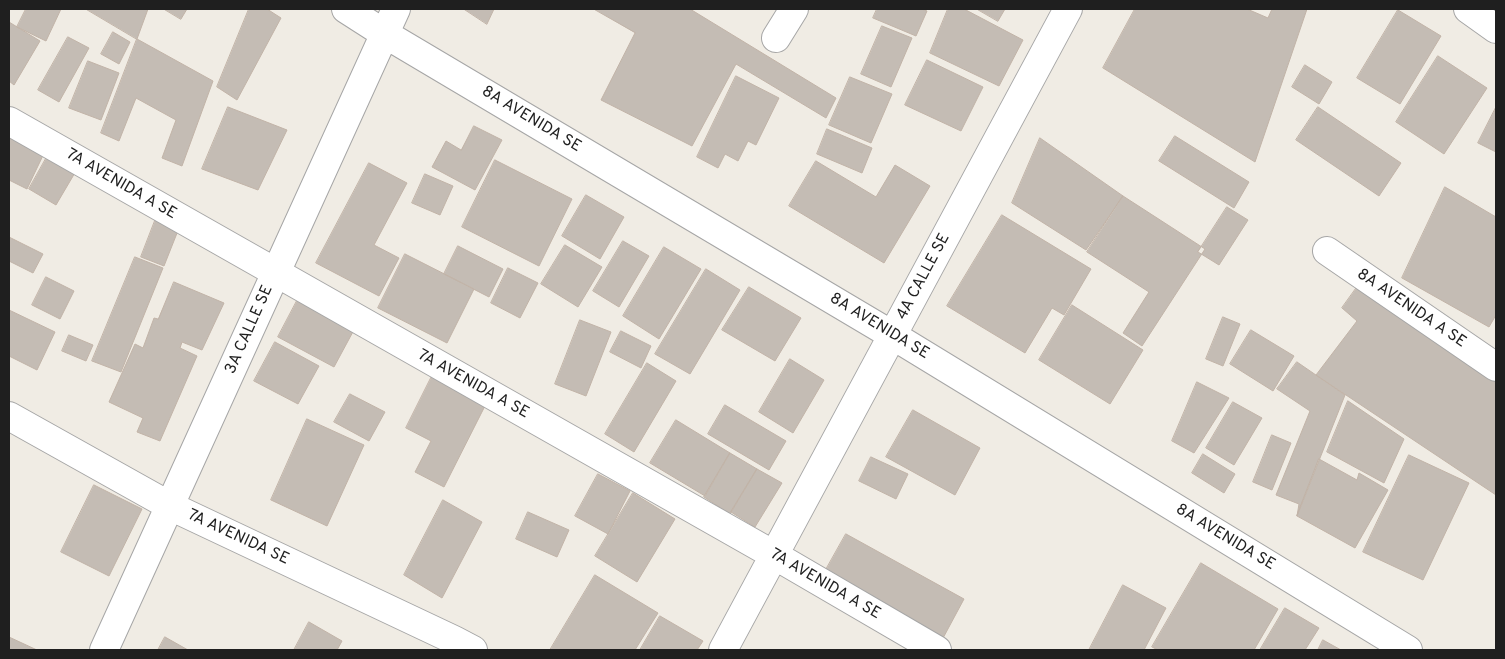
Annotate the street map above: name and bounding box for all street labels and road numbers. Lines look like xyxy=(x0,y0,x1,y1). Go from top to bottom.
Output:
street label: 8A AVENIDA SE xyxy=(478,83,584,157)
street label: 7A AVENIDA A SE xyxy=(62,146,180,224)
street label: 4A CALLE SE xyxy=(893,230,955,324)
street label: 8A AVENIDA A SE xyxy=(1353,265,1469,353)
street label: 3A CALLE SE xyxy=(222,283,278,377)
street label: 8A AVENIDA SE xyxy=(826,290,932,364)
street label: 7A AVENIDA A SE xyxy=(414,346,532,424)
street label: 8A AVENIDA SE xyxy=(1172,501,1278,575)
street label: 7A AVENIDA SE xyxy=(184,506,292,570)
street label: 7A AVENIDA A SE xyxy=(766,546,884,624)

